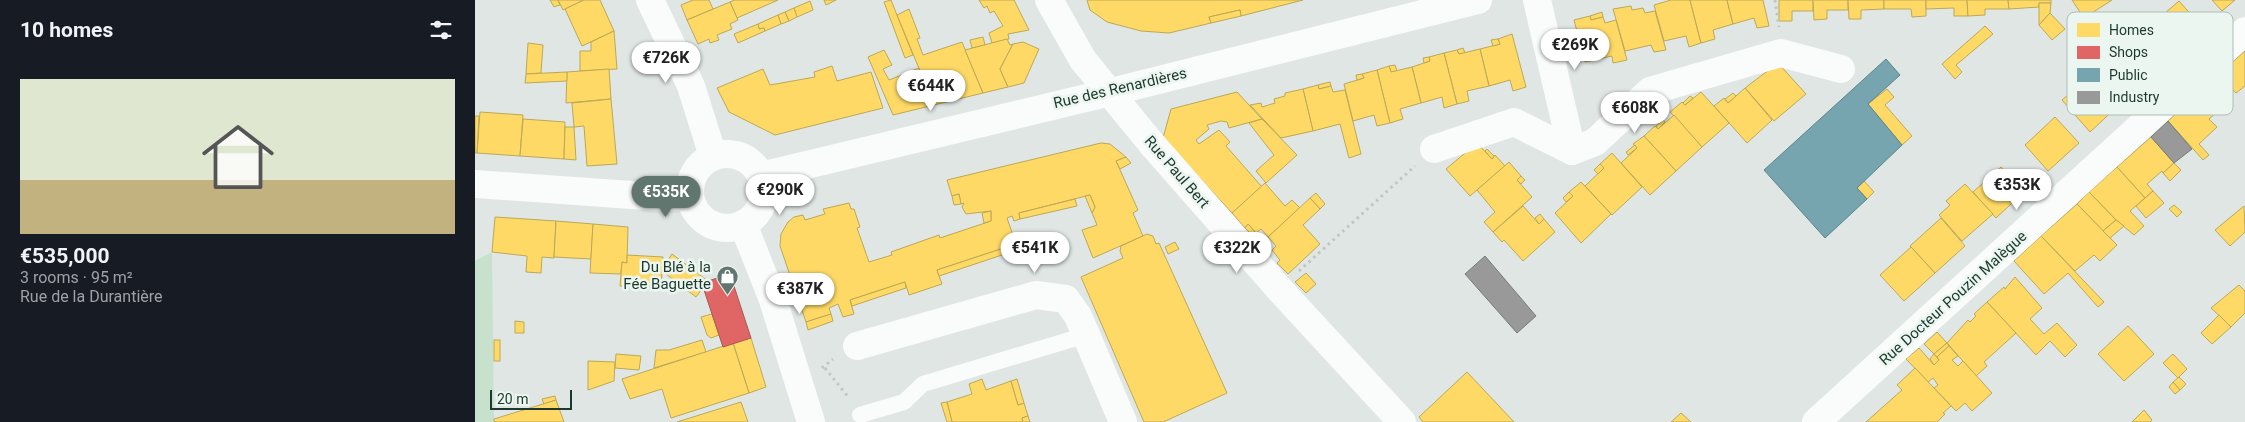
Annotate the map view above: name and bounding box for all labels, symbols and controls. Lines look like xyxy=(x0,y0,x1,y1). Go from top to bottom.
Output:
legend xyxy=(2067,12,2233,115)
icon: filters xyxy=(427,16,455,44)
text: 10 homes xyxy=(20,18,113,42)
text: Homes xyxy=(2109,22,2154,38)
pin: €269K xyxy=(1540,28,1610,71)
text: €269K xyxy=(1552,35,1598,54)
pin: €726K xyxy=(631,42,701,84)
text: Shops xyxy=(2109,44,2148,60)
text: €726K xyxy=(643,48,689,67)
street label: Rue des Renardières xyxy=(1052,64,1188,112)
text: Public xyxy=(2109,67,2148,83)
pin: €644K xyxy=(896,70,966,112)
text: €644K xyxy=(908,76,954,95)
text: Industry xyxy=(2109,89,2160,105)
pin: €608K xyxy=(1600,92,1670,134)
text: €608K xyxy=(1612,98,1658,117)
icon: home xyxy=(193,112,283,202)
street label: Rue Paul Bert xyxy=(1141,132,1213,212)
pin: €353K xyxy=(1982,168,2052,211)
pin: €290K xyxy=(745,174,815,216)
text: €353K xyxy=(1994,175,2040,194)
pin: €535K xyxy=(631,176,701,218)
text: €290K xyxy=(757,180,803,199)
text: €535K xyxy=(643,182,689,201)
street label: Rue Docteur Pouzin Malègue xyxy=(1876,227,2030,369)
pin: €541K xyxy=(1000,232,1070,274)
pin: €322K xyxy=(1202,232,1272,274)
text: €541K xyxy=(1012,238,1058,257)
text: €322K xyxy=(1214,238,1260,257)
text: €535,000 xyxy=(20,244,110,268)
place label: Du Blé à la Fée Baguette xyxy=(623,258,711,293)
shop icon: Du Blé à la Fée Baguette xyxy=(715,264,739,295)
text: 3 rooms · 95 m² xyxy=(20,268,133,287)
pin: €387K xyxy=(765,272,835,315)
text: €387K xyxy=(777,279,823,298)
text: Rue de la Durantière xyxy=(20,287,163,306)
scale bar xyxy=(490,387,573,410)
text: 20 m xyxy=(497,391,529,407)

